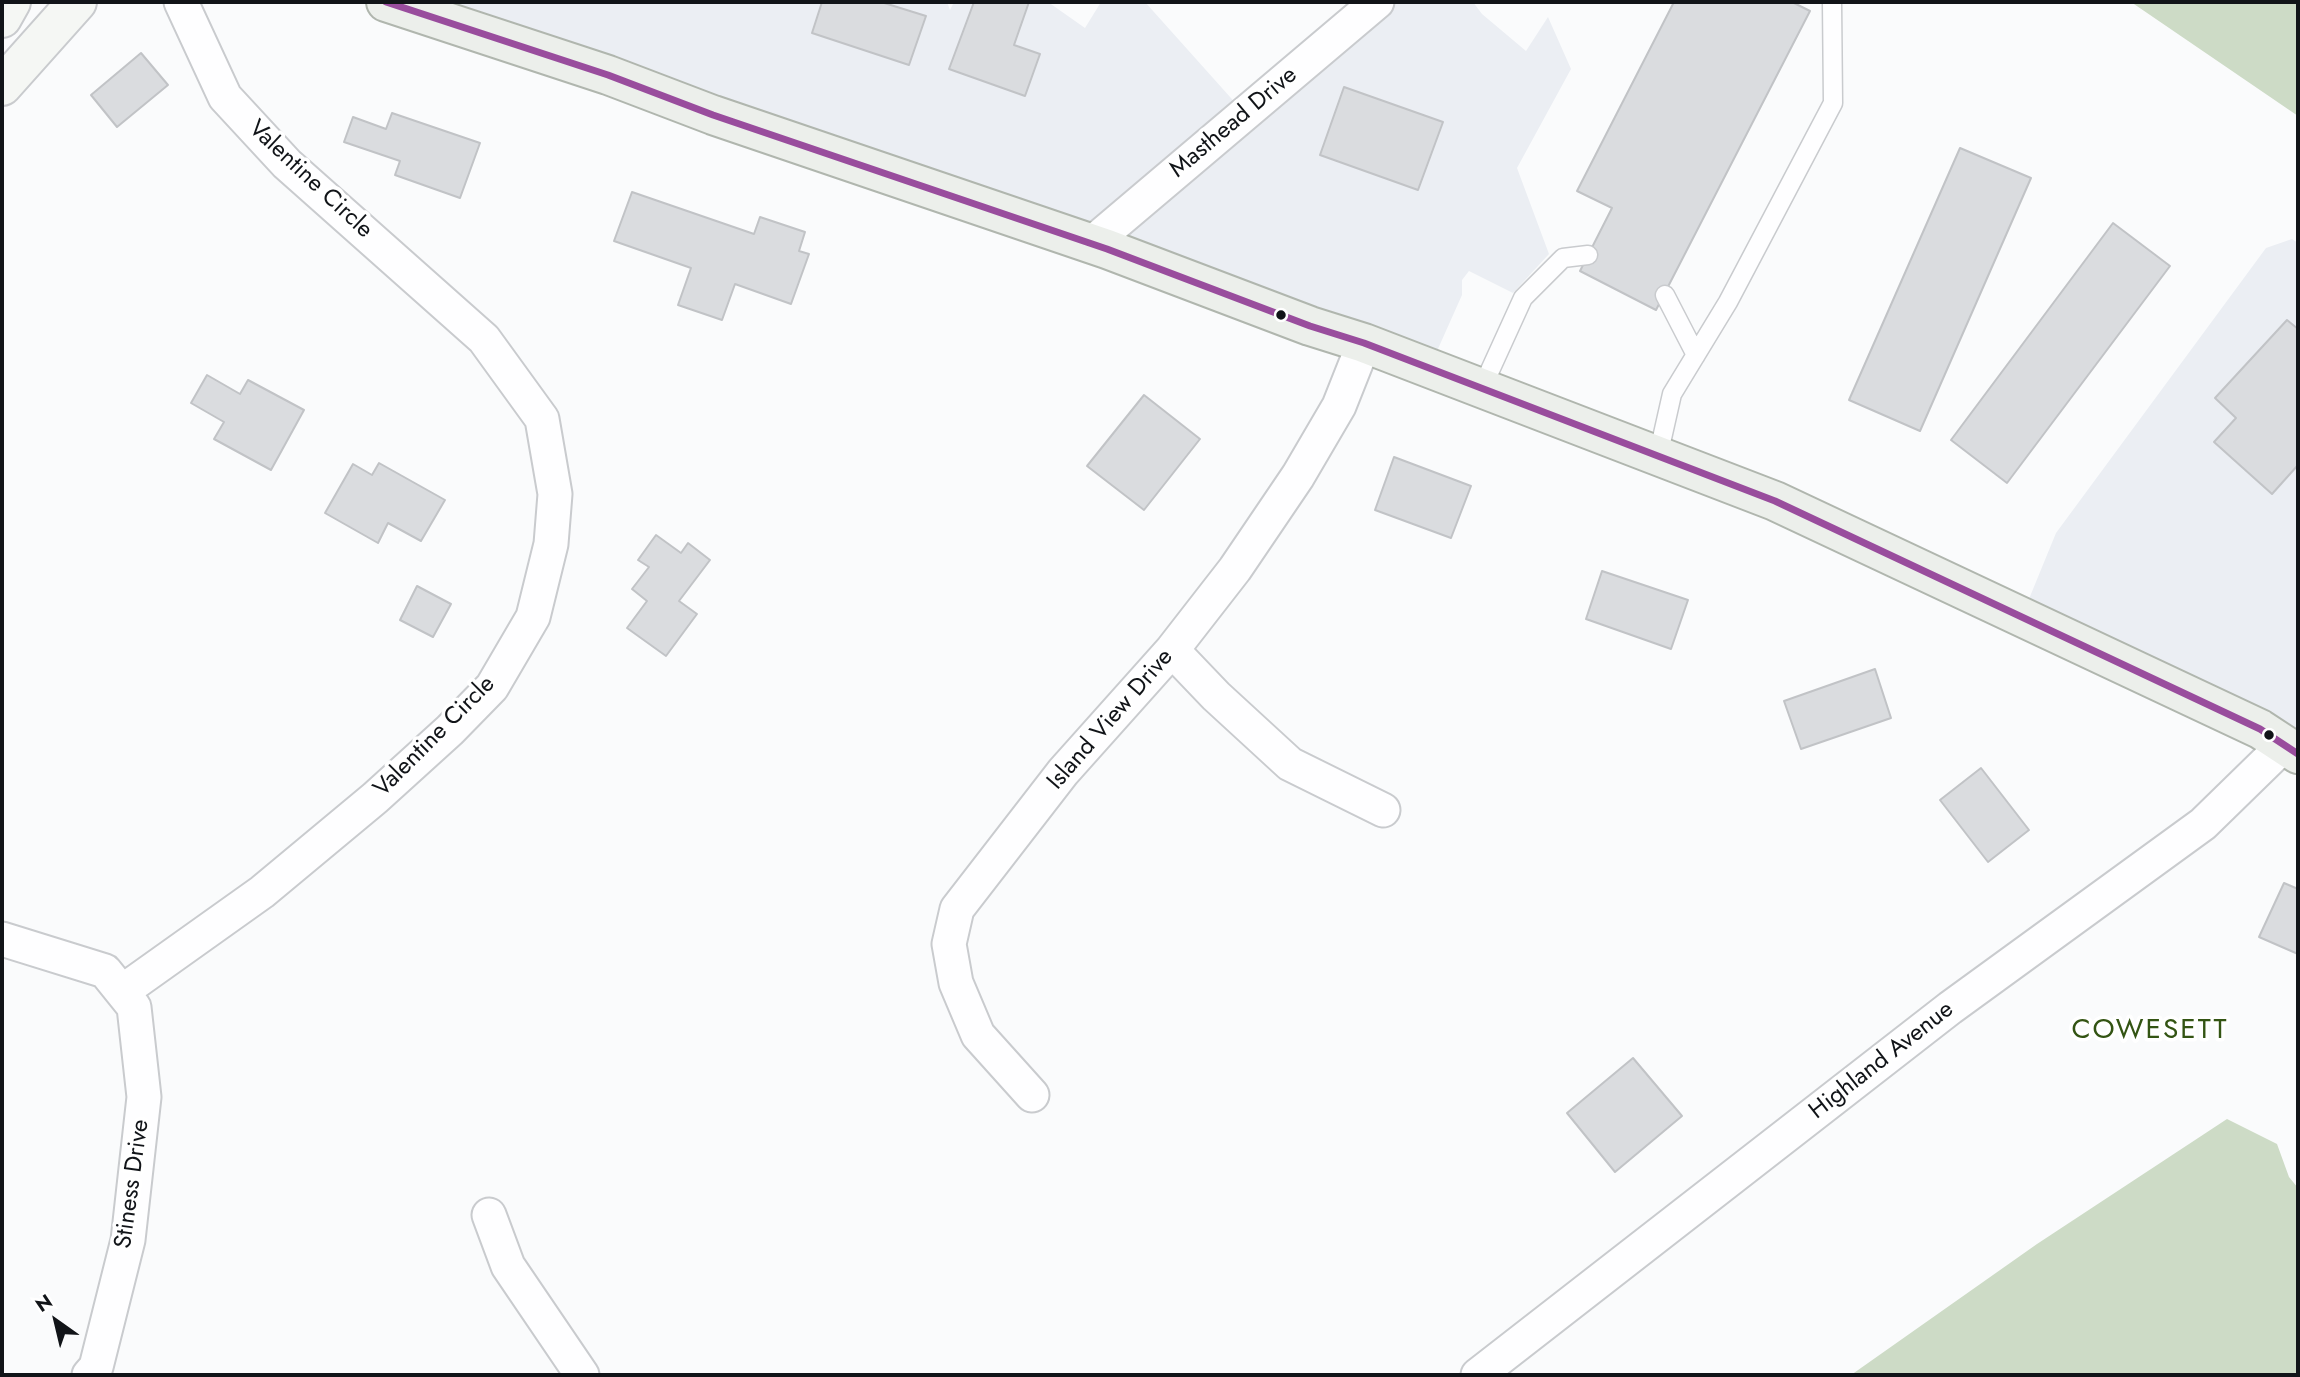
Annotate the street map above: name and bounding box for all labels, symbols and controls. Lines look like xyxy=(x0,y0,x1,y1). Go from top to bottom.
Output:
street label: Masthead Drive xyxy=(1165,61,1303,185)
street label: Valentine Circle xyxy=(242,115,378,245)
unlabelled marker xyxy=(1274,308,1288,322)
street label: Island View Drive xyxy=(1042,644,1180,796)
street label: Valentine Circle xyxy=(368,670,502,804)
unlabelled marker xyxy=(2262,728,2276,742)
street label: Highland Avenue xyxy=(1804,996,1960,1126)
district label: COWESETT xyxy=(2072,1014,2228,1048)
street label: Stiness Drive xyxy=(110,1118,156,1250)
north arrow xyxy=(21,1286,91,1356)
text: N xyxy=(30,1288,58,1319)

